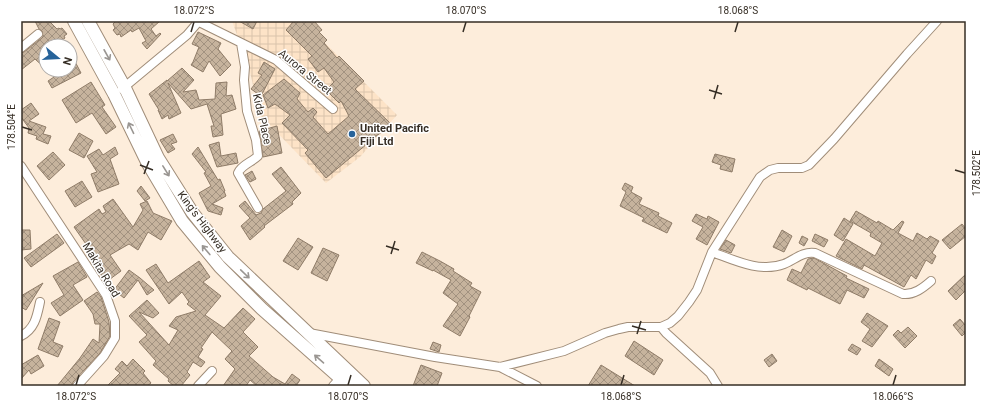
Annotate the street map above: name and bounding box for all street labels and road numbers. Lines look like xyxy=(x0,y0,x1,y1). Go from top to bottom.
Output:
street label: Aurora Street xyxy=(276,47,334,98)
street label: Kida Place xyxy=(250,92,274,146)
street label: King's Highway xyxy=(175,189,230,256)
street label: Makita Road xyxy=(80,240,122,300)

